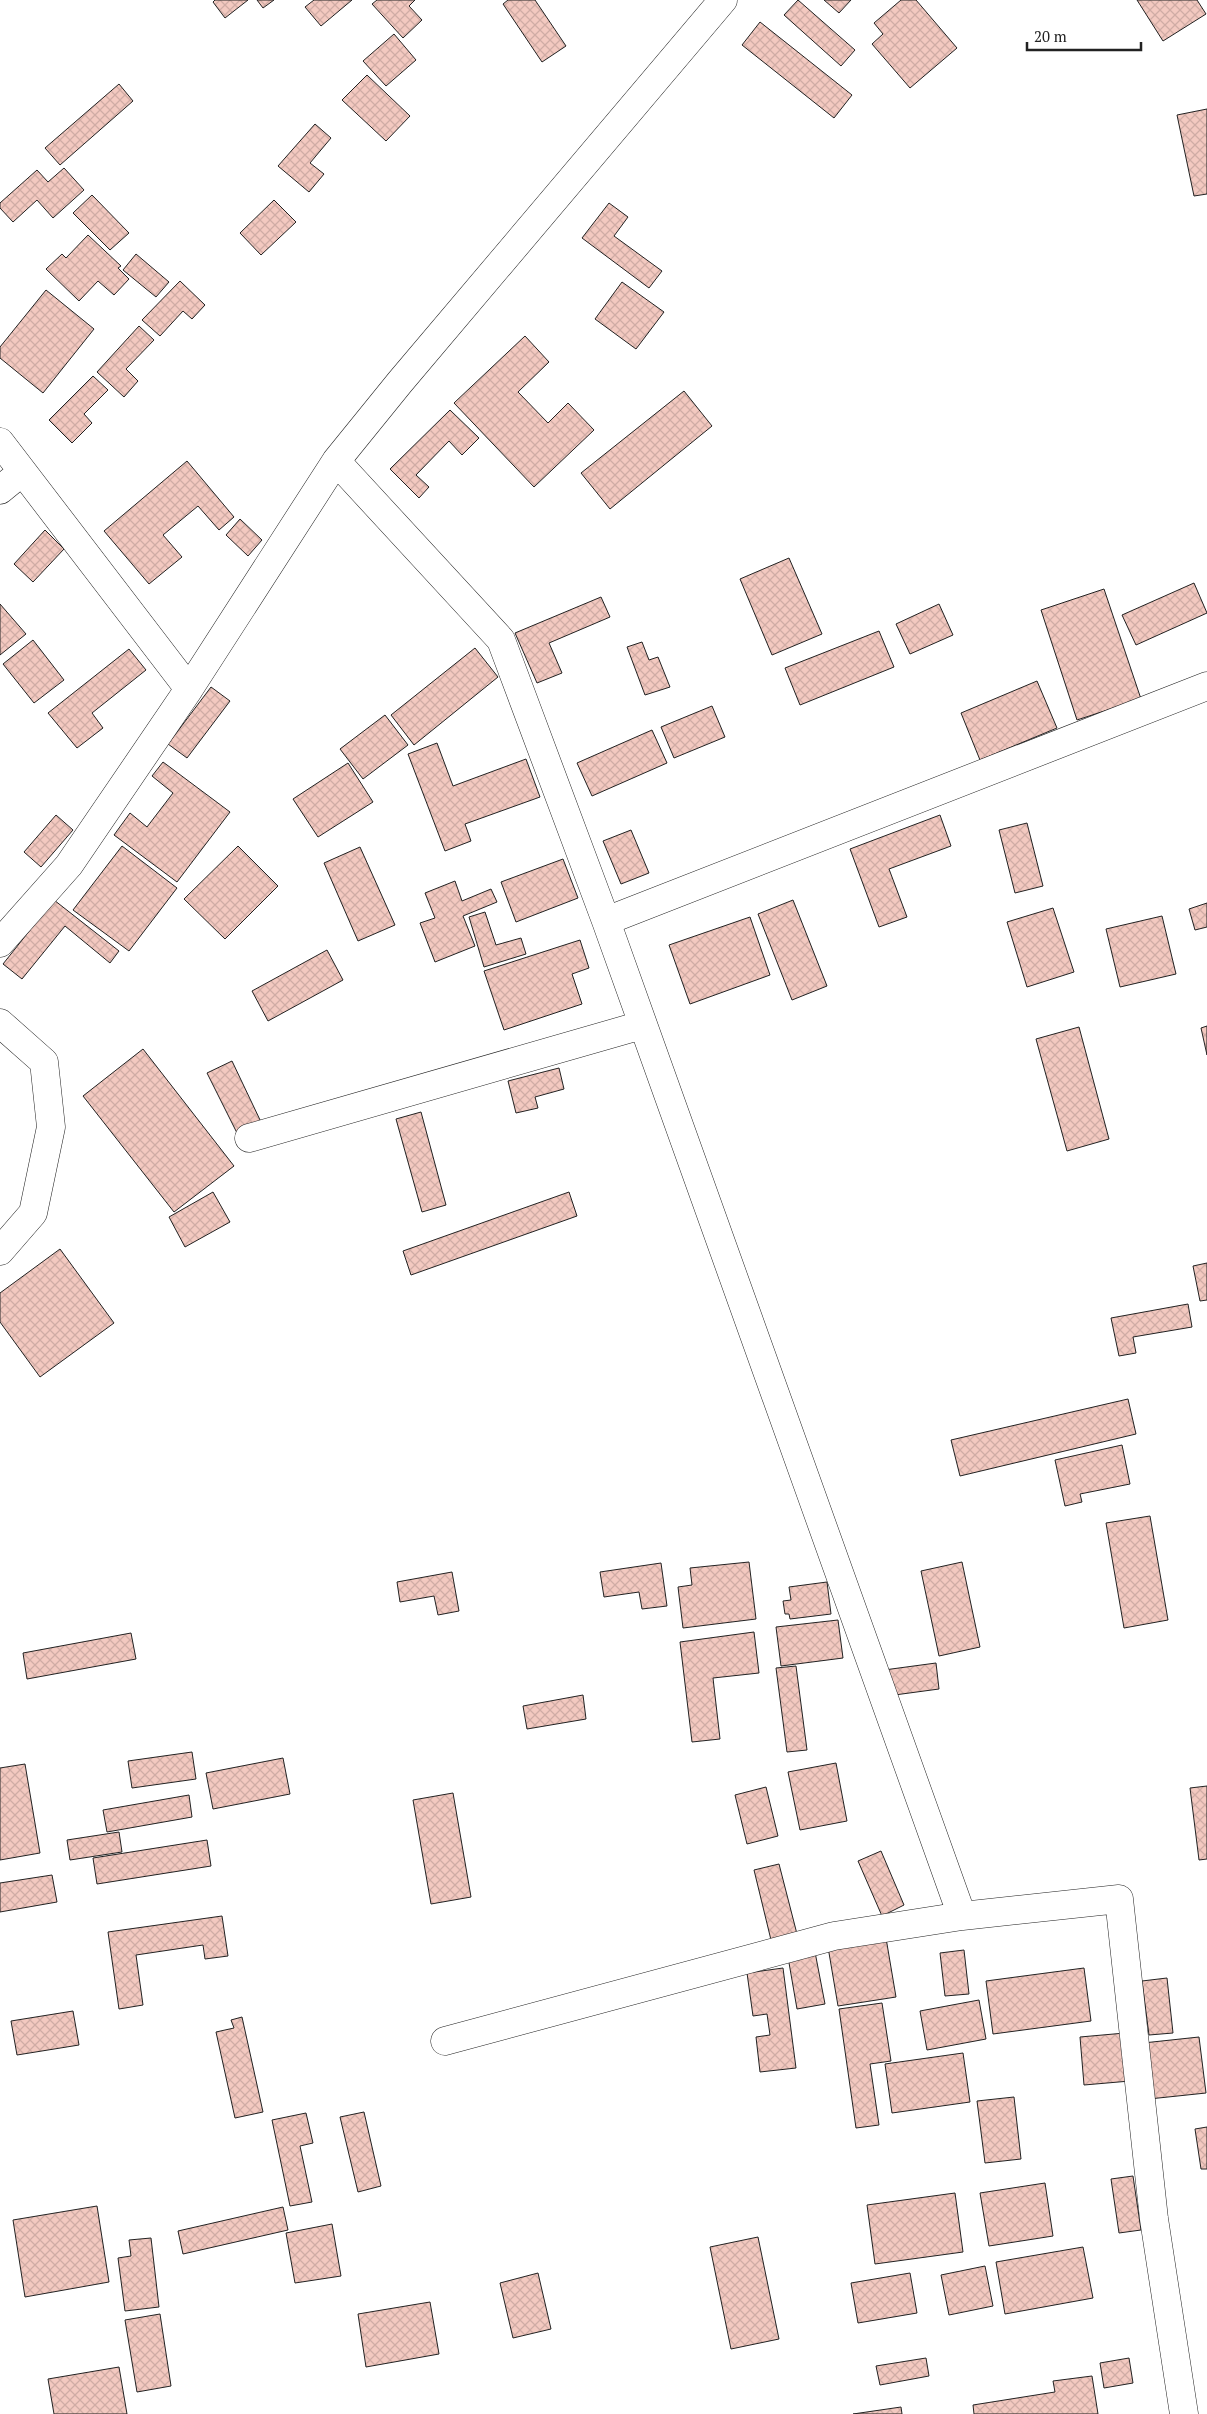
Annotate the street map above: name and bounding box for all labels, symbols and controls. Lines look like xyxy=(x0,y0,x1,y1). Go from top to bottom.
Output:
scale bar xyxy=(1027,20,1141,52)
text: 20 m xyxy=(1034,26,1067,46)

